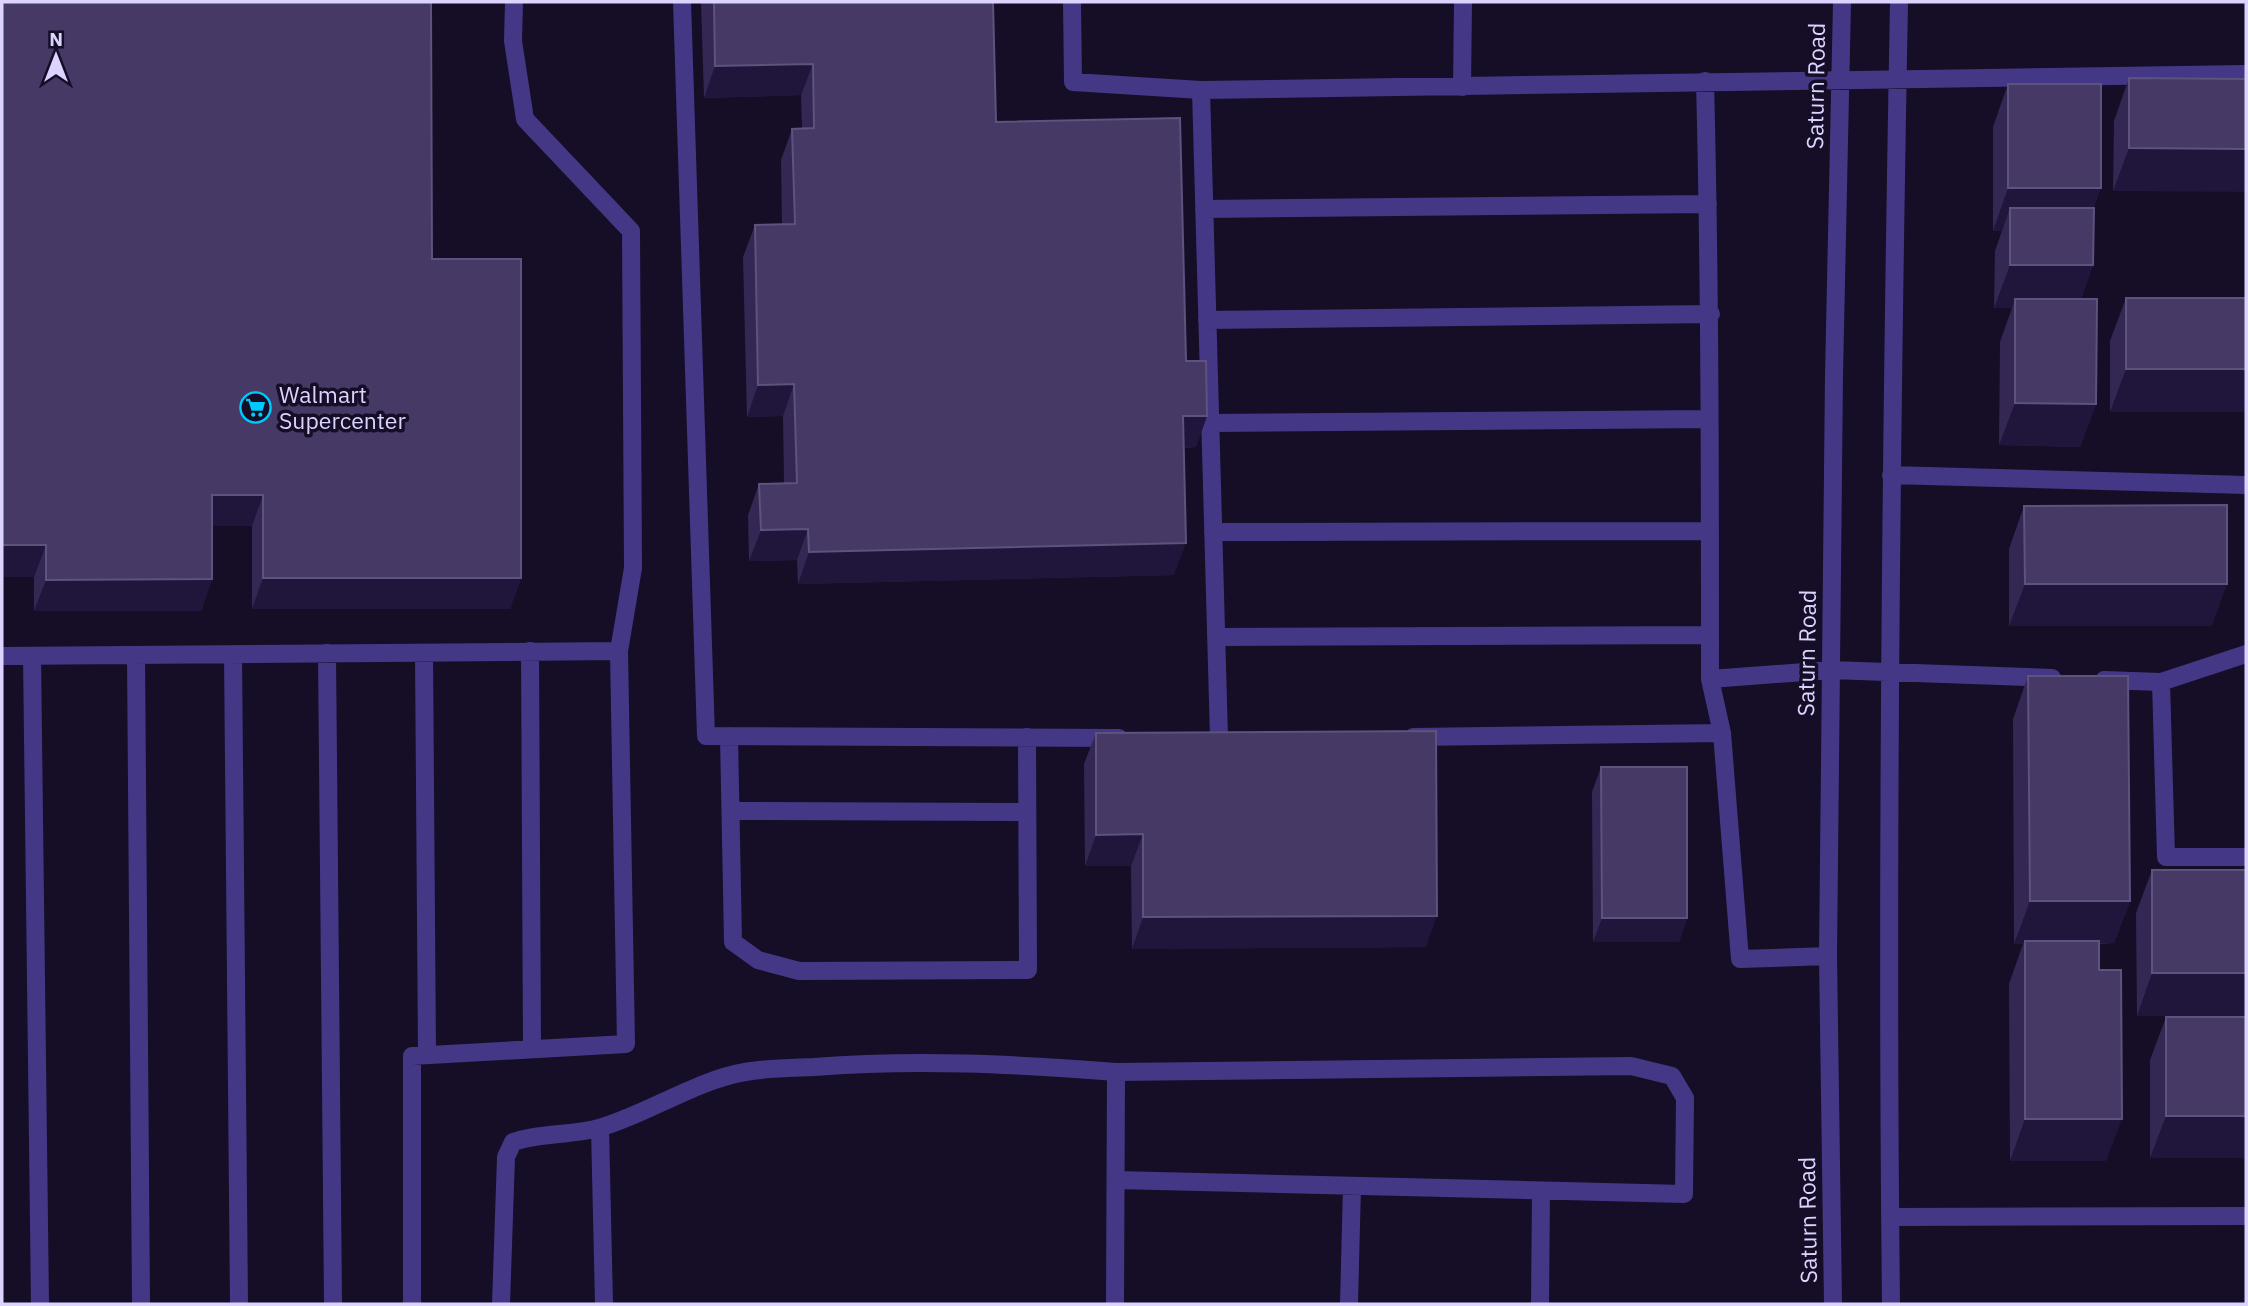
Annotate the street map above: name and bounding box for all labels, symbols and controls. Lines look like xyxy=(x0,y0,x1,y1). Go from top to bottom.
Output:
north arrow xyxy=(21,21,91,91)
street label: Saturn Road xyxy=(1799,22,1831,150)
text: N xyxy=(49,27,63,51)
place label: Walmart Supercenter xyxy=(279,379,406,435)
supermarket icon: Walmart Supercenter xyxy=(239,391,273,425)
street label: Saturn Road xyxy=(1790,589,1822,717)
street label: Saturn Road xyxy=(1791,1156,1823,1284)

